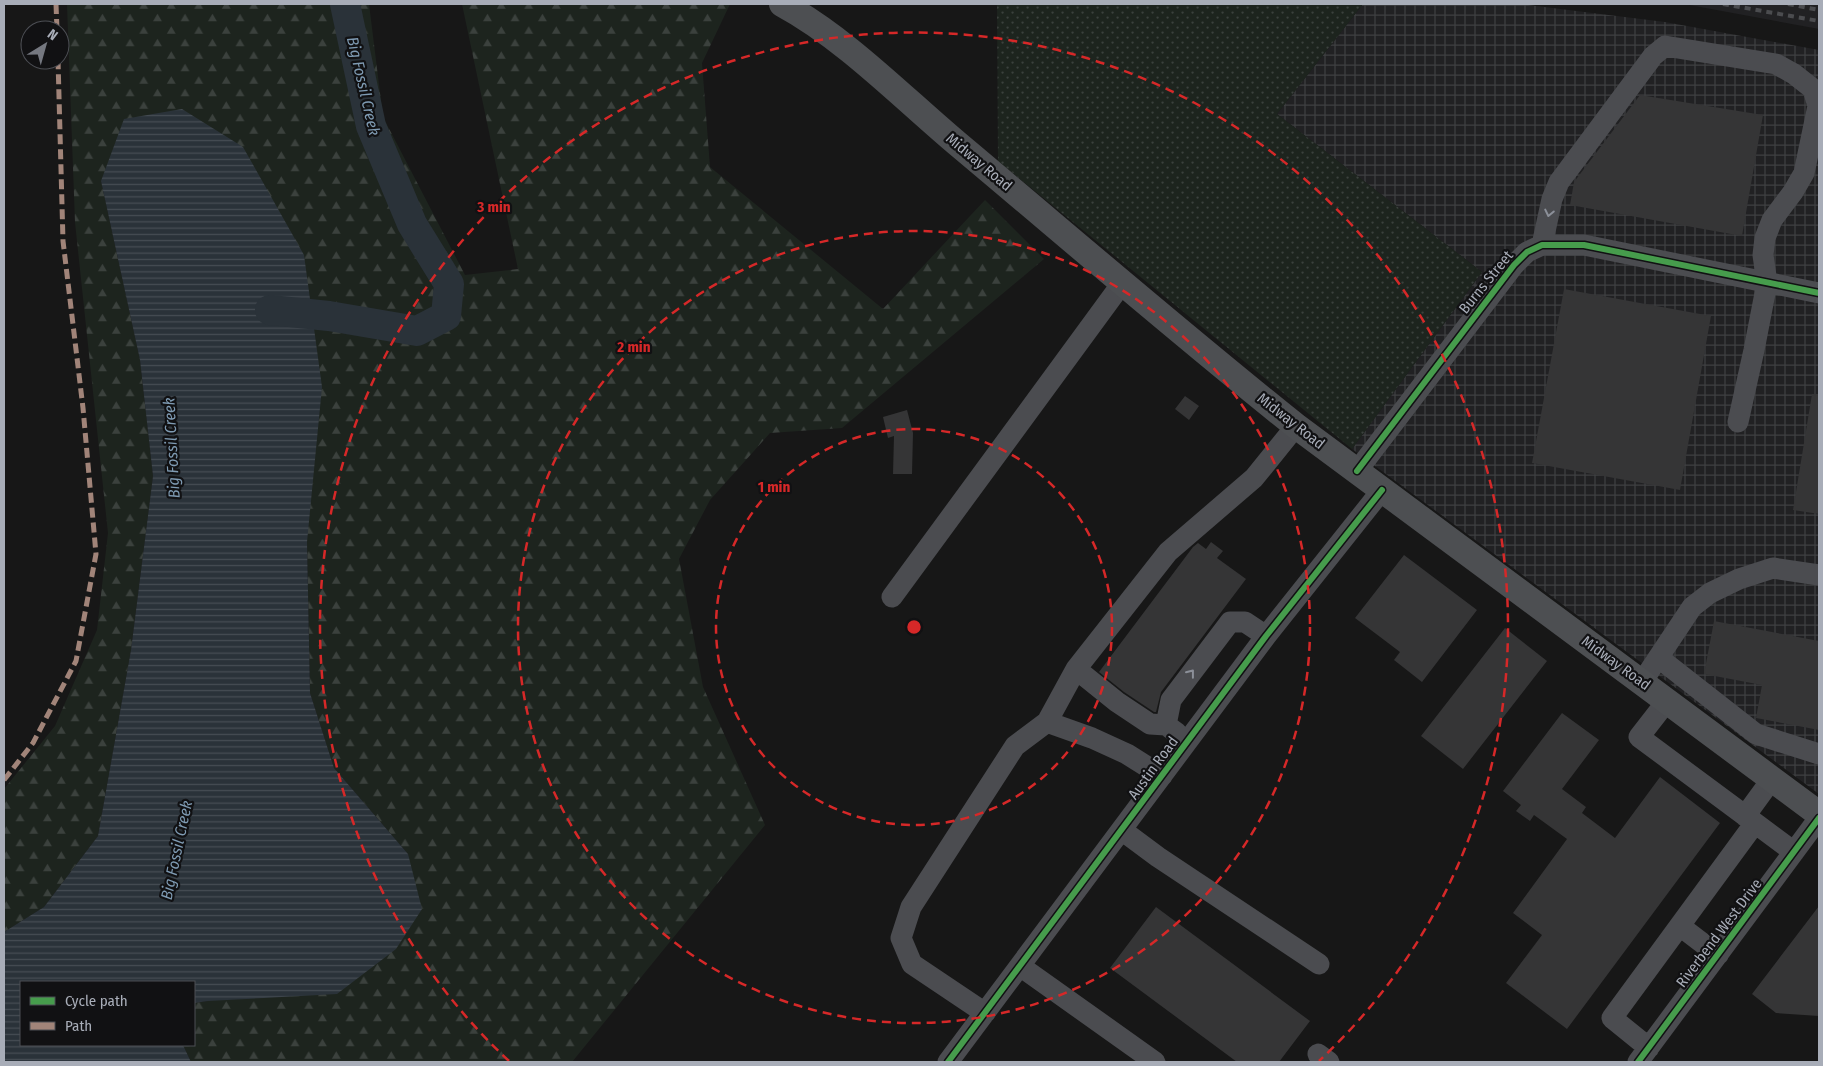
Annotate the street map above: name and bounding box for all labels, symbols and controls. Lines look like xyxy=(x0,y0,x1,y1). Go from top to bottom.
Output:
north arrow xyxy=(20,20,70,70)
text: N xyxy=(44,26,61,44)
water label: Big Fossil Creek xyxy=(343,35,384,137)
street label: Midway Road xyxy=(942,129,1016,195)
text: 3 min xyxy=(476,198,511,216)
one-way arrow xyxy=(1544,208,1555,217)
street label: Burns Street xyxy=(1455,247,1517,317)
text: 2 min xyxy=(616,338,651,356)
street label: Midway Road xyxy=(1254,389,1328,453)
water label: Big Fossil Creek xyxy=(159,397,184,499)
text: 1 min xyxy=(758,478,790,496)
centre of rings xyxy=(905,618,923,636)
street label: Midway Road xyxy=(1578,632,1654,694)
one-way arrow xyxy=(1185,669,1194,679)
street label: Austin Road xyxy=(1124,733,1182,803)
water label: Big Fossil Creek xyxy=(157,799,196,901)
street label: Riverbend West Drive xyxy=(1672,875,1766,991)
legend xyxy=(20,981,195,1046)
text: Cycle path xyxy=(65,992,128,1010)
text: Path xyxy=(65,1017,92,1035)

